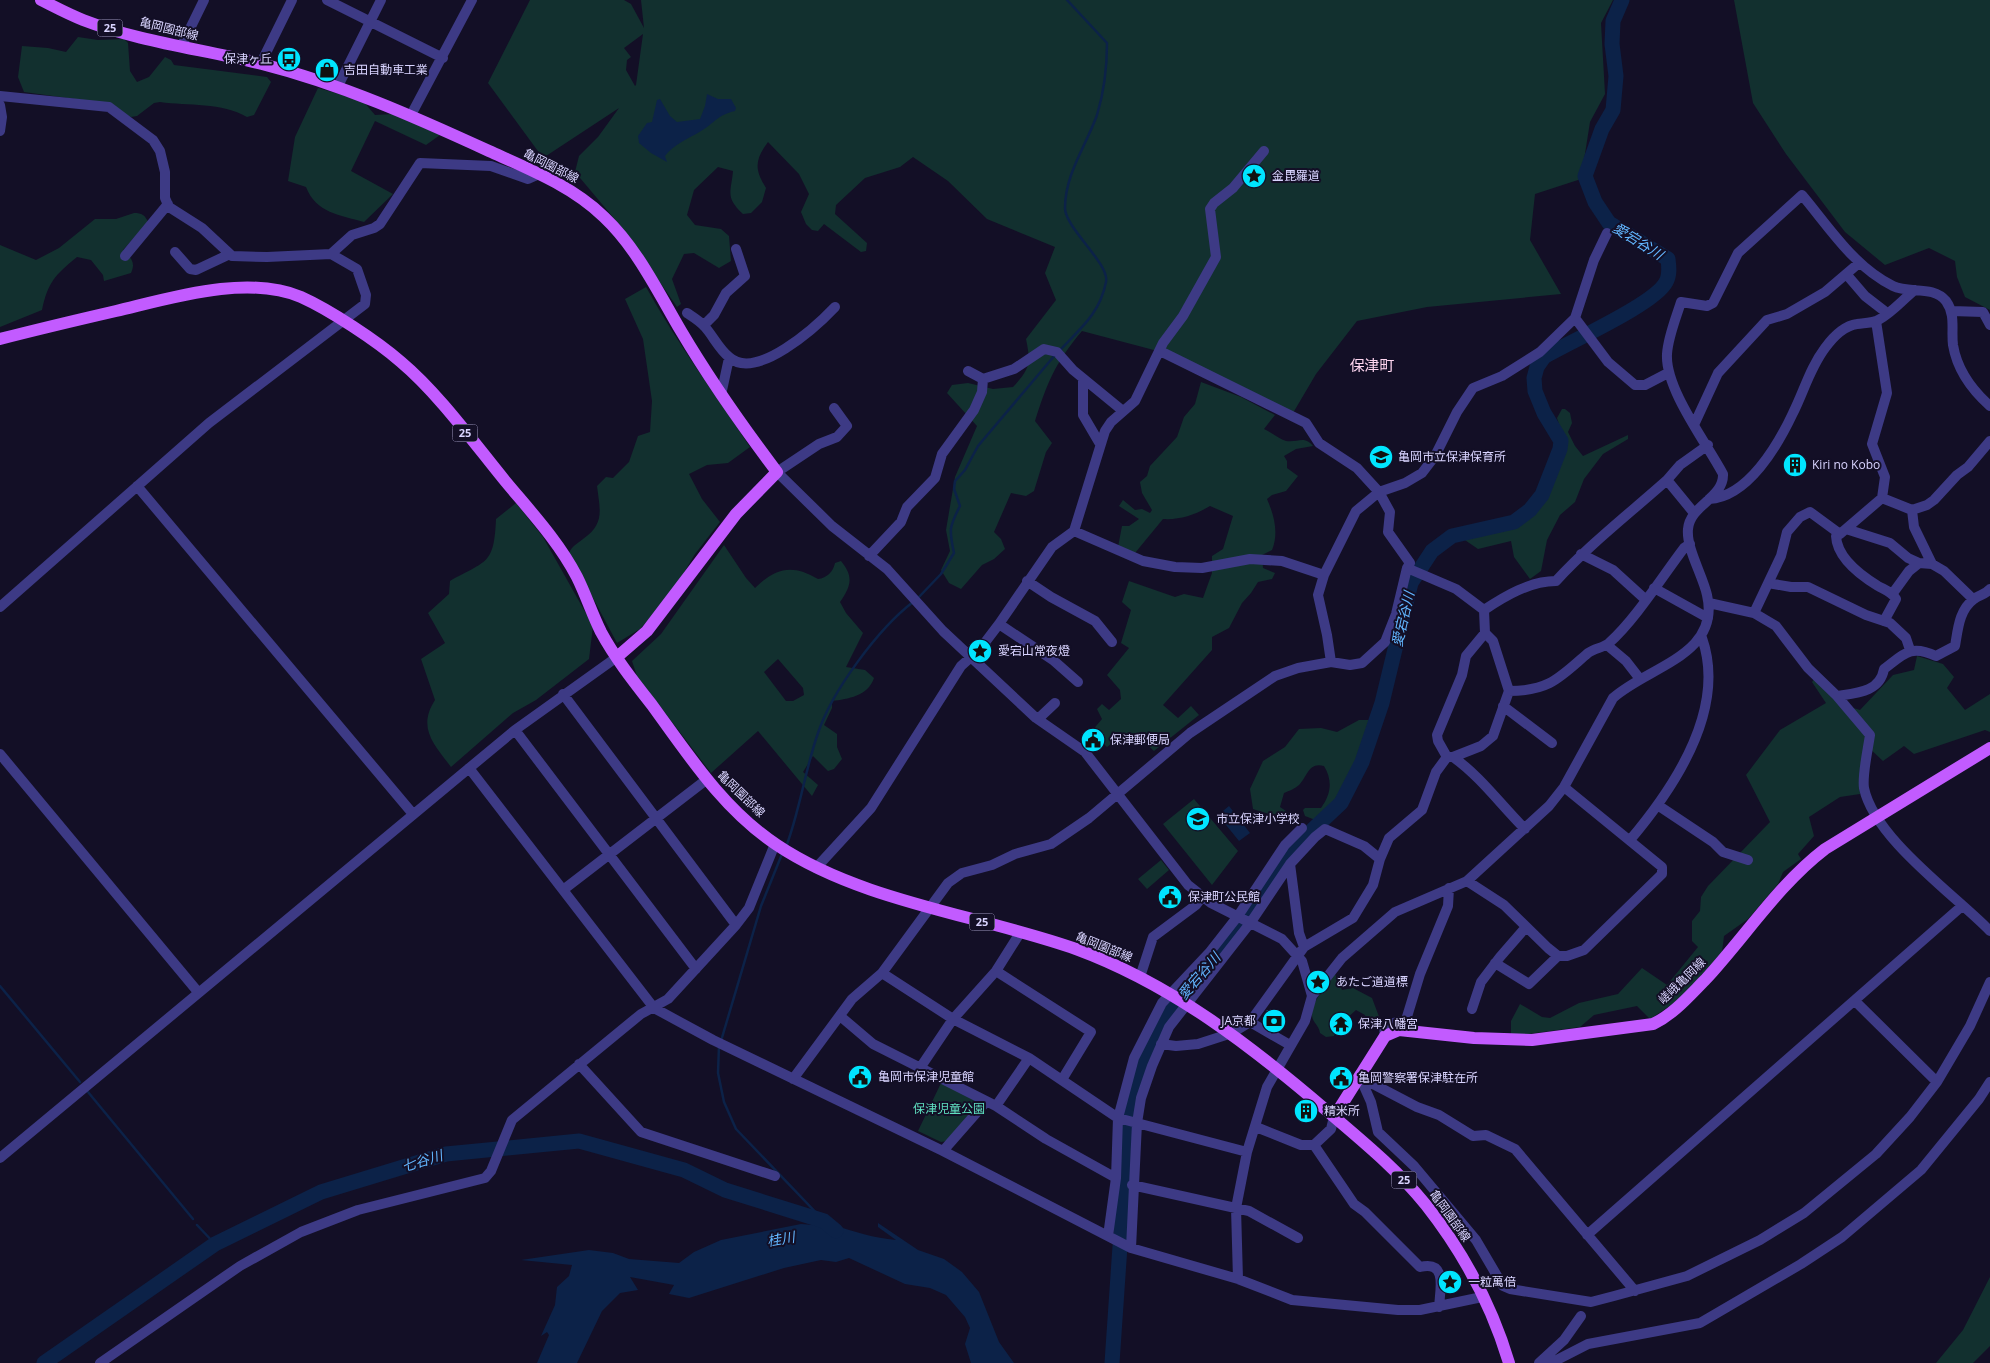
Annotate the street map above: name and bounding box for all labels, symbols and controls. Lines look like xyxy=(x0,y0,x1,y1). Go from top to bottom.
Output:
street label: 亀岡園部線 xyxy=(138,13,200,44)
road number: 25 xyxy=(98,19,122,36)
bus stop icon: 保津ヶ丘 xyxy=(276,46,302,72)
place label: 保津ヶ丘 xyxy=(224,50,272,67)
shop icon: 吉田自動車工業 xyxy=(314,57,340,83)
place label: 吉田自動車工業 xyxy=(344,61,428,78)
street label: 亀岡園部線 xyxy=(521,144,582,187)
place icon: 金毘羅道 xyxy=(1241,163,1267,189)
place label: 金毘羅道 xyxy=(1272,167,1320,184)
water label: 愛宕谷川 xyxy=(1609,218,1669,265)
district label: 保津町 xyxy=(1349,355,1395,375)
road number: 25 xyxy=(452,424,478,442)
school or university icon: 亀岡市立保津保育所 xyxy=(1368,444,1394,470)
place label: 亀岡市立保津保育所 xyxy=(1398,448,1506,465)
building icon: Kiri no Kobo xyxy=(1782,452,1808,478)
place label: Kiri no Kobo xyxy=(1812,456,1880,473)
water label: 愛宕谷川 xyxy=(1387,588,1419,648)
place icon: 愛宕山常夜燈 xyxy=(967,638,993,664)
place label: 愛宕山常夜燈 xyxy=(998,642,1070,659)
public building icon: 保津郵便局 xyxy=(1080,727,1106,753)
place label: 保津郵便局 xyxy=(1110,731,1170,748)
street label: 亀岡園部線 xyxy=(714,767,769,821)
school or university icon: 市立保津小学校 xyxy=(1185,806,1211,832)
place label: 市立保津小学校 xyxy=(1216,810,1300,827)
public building icon: 保津町公民館 xyxy=(1157,884,1183,910)
place label: 保津町公民館 xyxy=(1188,888,1260,905)
road number: 25 xyxy=(970,914,994,930)
street label: 亀岡園部線 xyxy=(1073,927,1135,966)
water label: 愛宕谷川 xyxy=(1173,947,1225,1003)
street label: 嵯峨亀岡線 xyxy=(1654,954,1709,1008)
place icon: あたご道道標 xyxy=(1305,969,1331,995)
place label: あたご道道標 xyxy=(1336,973,1408,990)
bank icon: JA京都 xyxy=(1261,1008,1287,1034)
temple icon: 保津八幡宮 xyxy=(1328,1011,1354,1037)
place label: JA京都 xyxy=(1220,1012,1256,1029)
place label: 保津八幡宮 xyxy=(1358,1015,1418,1032)
public building icon: 亀岡市保津児童館 xyxy=(847,1064,873,1090)
public building icon: 亀岡警察署保津駐在所 xyxy=(1328,1065,1354,1091)
place label: 亀岡市保津児童館 xyxy=(878,1068,974,1085)
place label: 亀岡警察署保津駐在所 xyxy=(1358,1069,1478,1086)
building icon: 精米所 xyxy=(1293,1098,1319,1124)
park label: 保津児童公園 xyxy=(913,1100,985,1117)
place label: 精米所 xyxy=(1324,1102,1360,1119)
water label: 七谷川 xyxy=(399,1145,447,1176)
road number: 25 xyxy=(1392,1172,1416,1188)
street label: 亀岡園部線 xyxy=(1426,1186,1475,1245)
water label: 桂川 xyxy=(765,1226,798,1250)
place icon: 一粒萬倍 xyxy=(1437,1269,1463,1295)
place label: 一粒萬倍 xyxy=(1468,1273,1516,1290)

